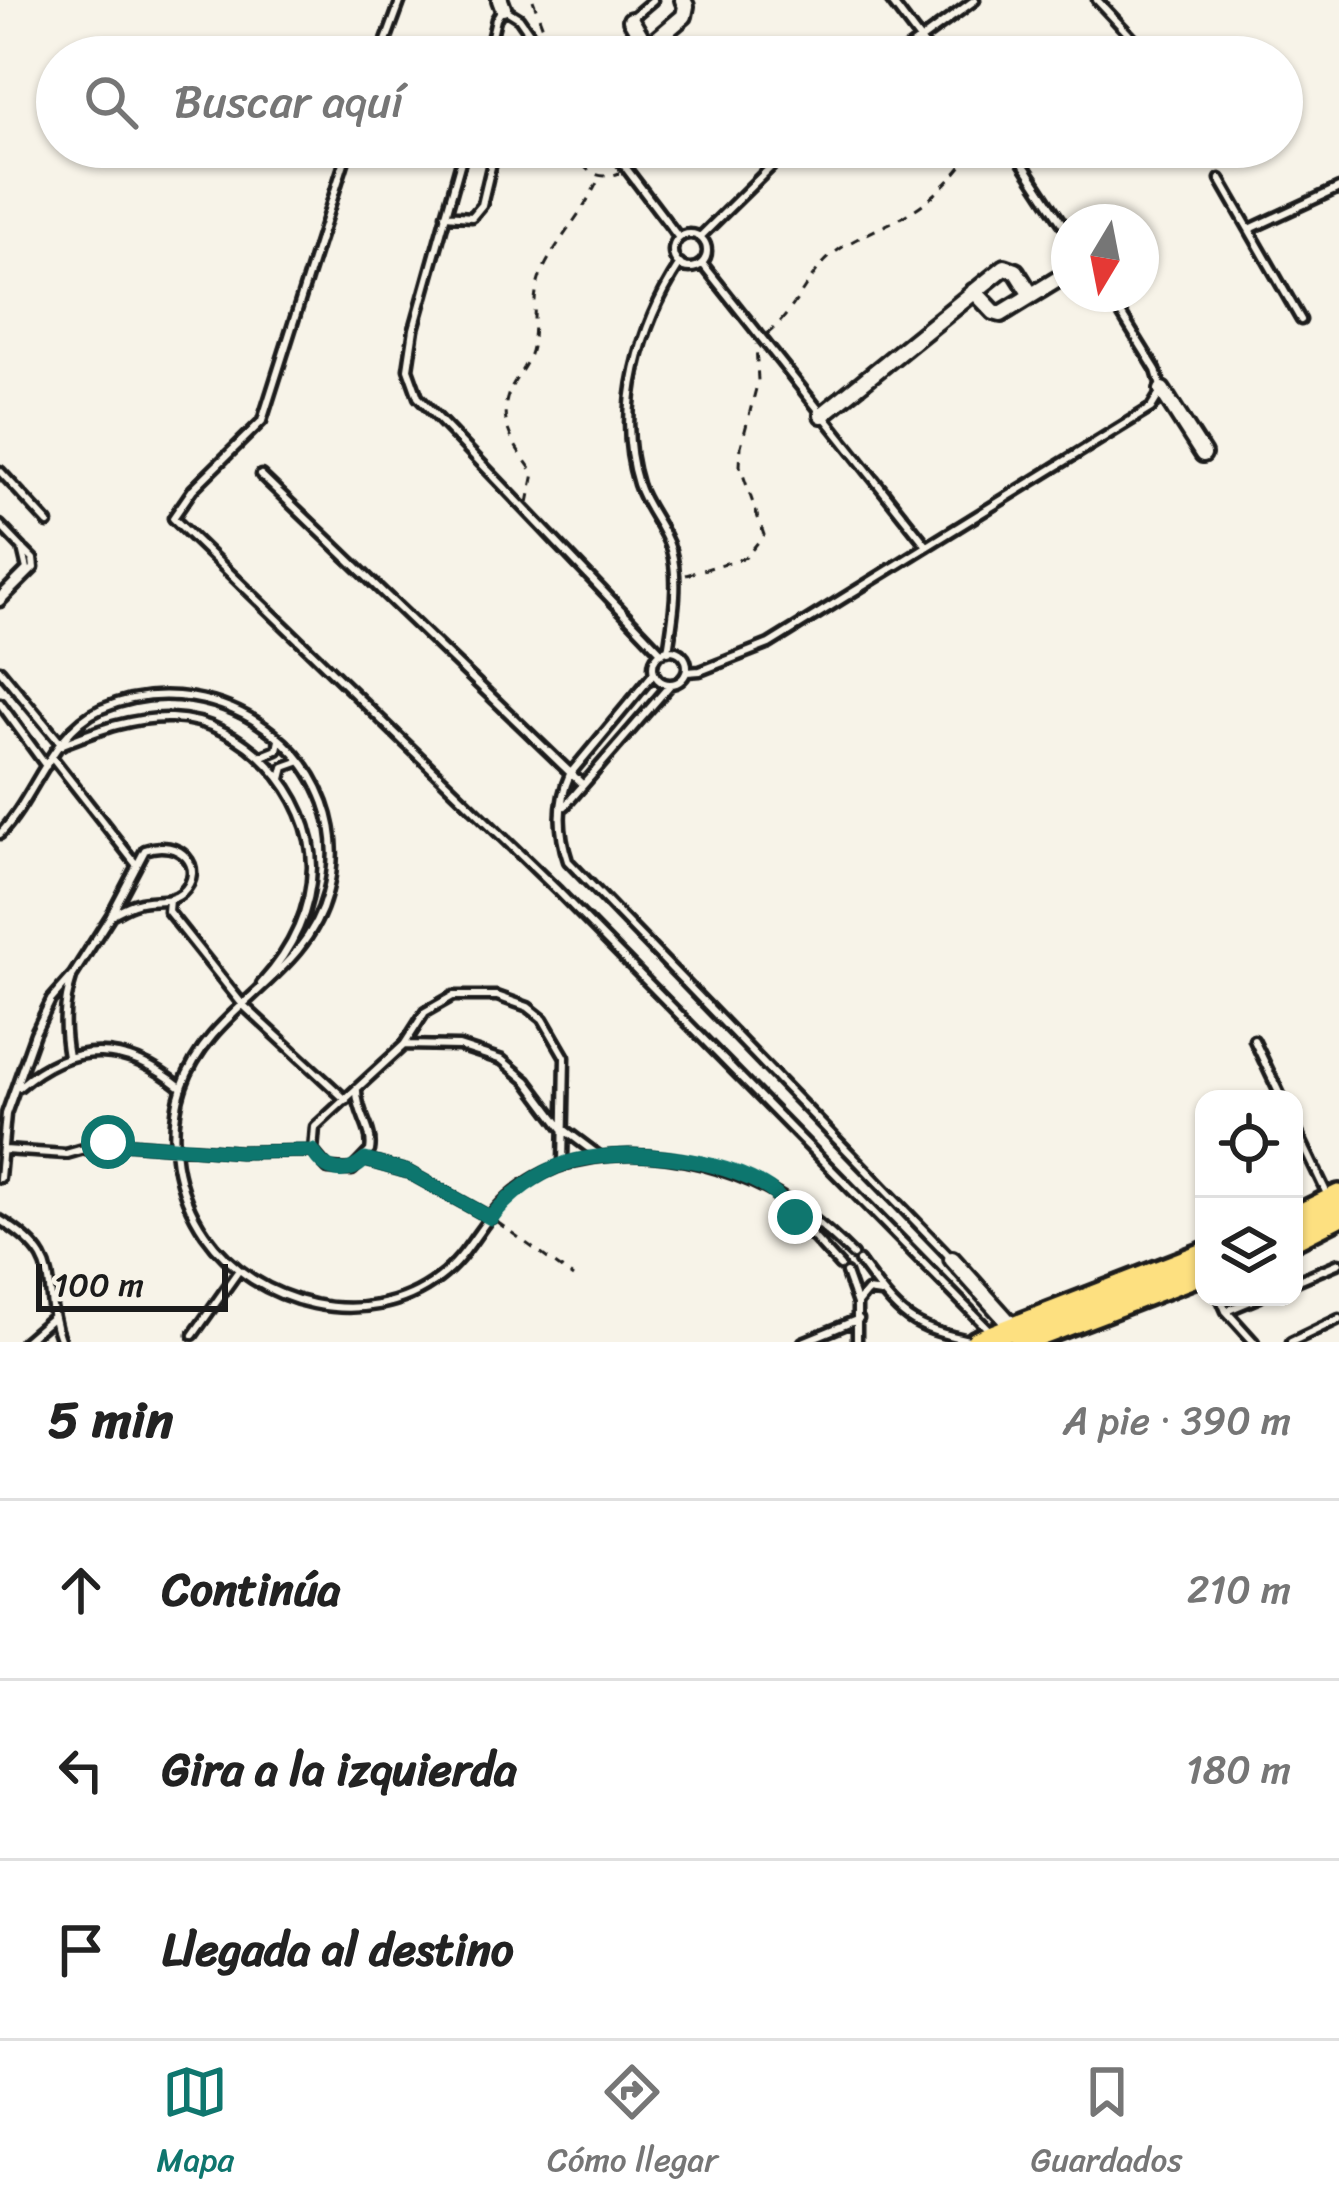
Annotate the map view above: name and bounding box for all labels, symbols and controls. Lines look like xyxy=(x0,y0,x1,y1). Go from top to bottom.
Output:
search box xyxy=(36,36,1303,168)
text: Buscar aquí xyxy=(174,62,403,142)
icon: search xyxy=(78,69,144,135)
north arrow xyxy=(1051,204,1159,312)
map controls xyxy=(1195,1090,1303,1306)
button: locate xyxy=(1195,1090,1303,1198)
route start xyxy=(81,1115,135,1169)
route end xyxy=(768,1190,822,1244)
button: layers xyxy=(1195,1198,1303,1306)
text: 100 m xyxy=(54,1256,144,1314)
scale bar xyxy=(36,1258,228,1311)
text: 5 min xyxy=(48,1375,173,1465)
text: A pie · 390 m xyxy=(1063,1386,1291,1455)
text: Continúa xyxy=(162,1550,340,1630)
text: 210 m xyxy=(1187,1555,1291,1624)
icon: ahead xyxy=(48,1557,114,1623)
text: Gira a la izquierda xyxy=(162,1730,517,1810)
text: 180 m xyxy=(1186,1735,1291,1804)
icon: left xyxy=(48,1737,114,1803)
text: Llegada al destino xyxy=(162,1910,514,1990)
icon: arrive xyxy=(48,1917,114,1983)
tab: Mapa xyxy=(157,2059,234,2189)
tab: Cómo llegar xyxy=(547,2059,718,2189)
tab: Guardados xyxy=(1031,2059,1182,2189)

